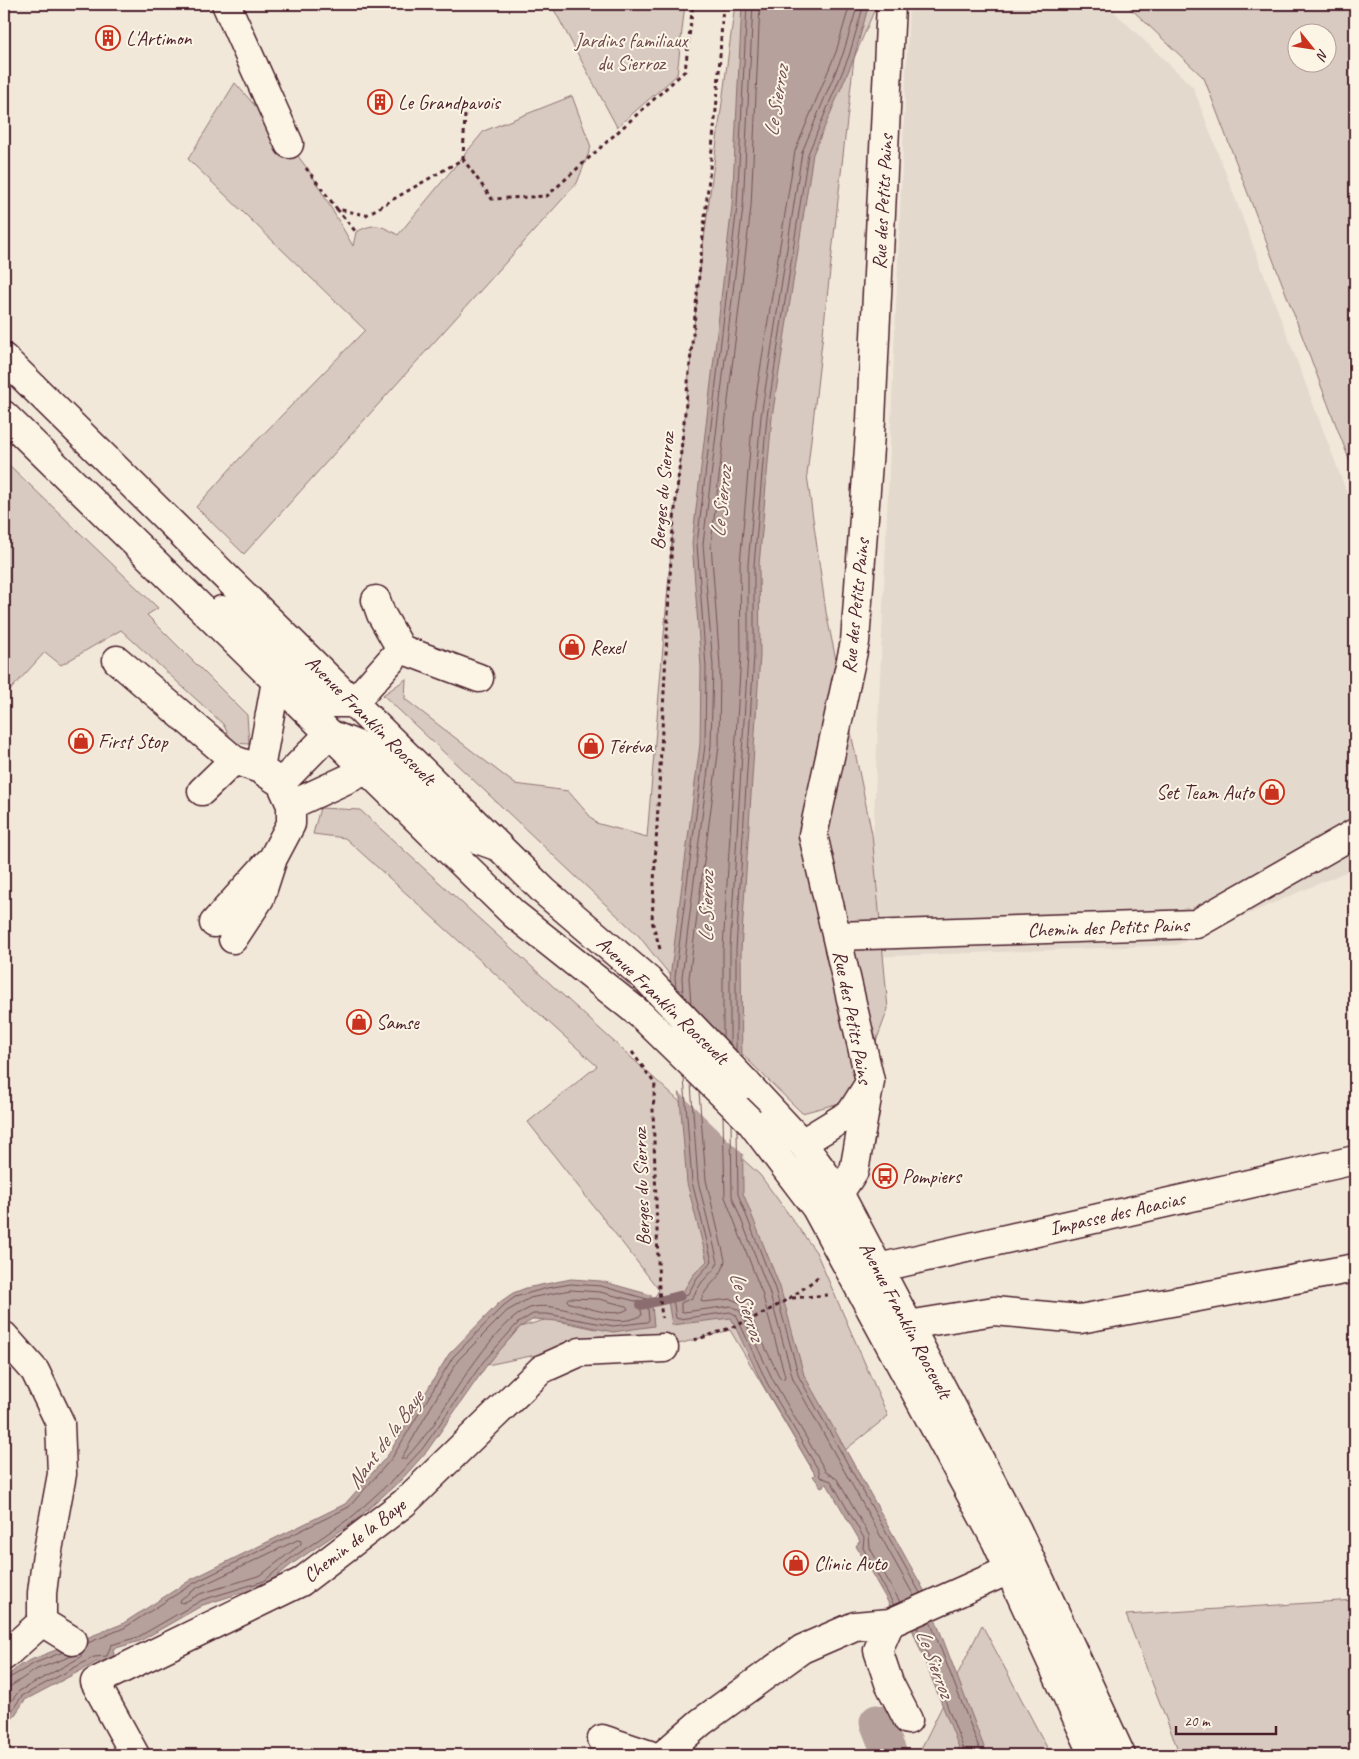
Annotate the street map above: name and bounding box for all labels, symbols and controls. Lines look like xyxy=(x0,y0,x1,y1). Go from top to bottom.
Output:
north arrow xyxy=(1286,22,1336,72)
building icon: L'Artimon xyxy=(95,25,121,51)
place label: L'Artimon xyxy=(126,26,193,51)
park label: Jardins familiaux du Sierroz xyxy=(574,28,689,76)
text: N xyxy=(1312,46,1332,64)
water label: Le Sierroz xyxy=(758,61,795,138)
building icon: Le Grandpavois xyxy=(367,89,393,115)
place label: Le Grandpavois xyxy=(398,90,502,115)
street label: Rue des Petits Pains xyxy=(866,132,899,270)
street label: Berges du Sierroz xyxy=(645,429,680,551)
water label: Le Sierroz xyxy=(704,462,738,539)
street label: Rue des Petits Pains xyxy=(836,535,875,675)
shop icon: Rexel xyxy=(559,634,585,660)
place label: Rexel xyxy=(590,635,627,660)
street label: Avenue Franklin Roosevelt xyxy=(300,650,443,792)
shop icon: First Stop xyxy=(68,728,94,754)
place label: First Stop xyxy=(98,729,169,754)
shop icon: Téréva xyxy=(578,733,604,759)
place label: Téréva xyxy=(608,734,654,759)
shop icon: Set Team Auto xyxy=(1259,779,1285,805)
place label: Set Team Auto xyxy=(1156,780,1256,805)
water label: Le Sierroz xyxy=(692,868,720,943)
street label: Chemin des Petits Pains xyxy=(1027,912,1191,943)
street label: Avenue Franklin Roosevelt xyxy=(591,931,736,1071)
street label: Rue des Petits Pains xyxy=(827,948,878,1088)
shop icon: Samse xyxy=(346,1009,372,1035)
place label: Samse xyxy=(376,1010,420,1035)
street label: Berges du Sierroz xyxy=(627,1125,656,1246)
bus stop icon: Pompiers xyxy=(872,1163,898,1189)
place label: Pompiers xyxy=(902,1164,963,1189)
street label: Impasse des Acacias xyxy=(1047,1185,1189,1241)
street label: Avenue Franklin Roosevelt xyxy=(854,1237,959,1405)
water label: Le Sierroz xyxy=(724,1268,771,1347)
water label: Nant de la Baye xyxy=(341,1383,431,1494)
street label: Chemin de la Baye xyxy=(298,1492,412,1588)
shop icon: Clinic Auto xyxy=(783,1550,809,1576)
place label: Clinic Auto xyxy=(814,1551,888,1576)
water label: Le Sierroz xyxy=(910,1625,961,1704)
scale bar xyxy=(1176,1704,1276,1736)
text: 20 m xyxy=(1184,1712,1211,1731)

